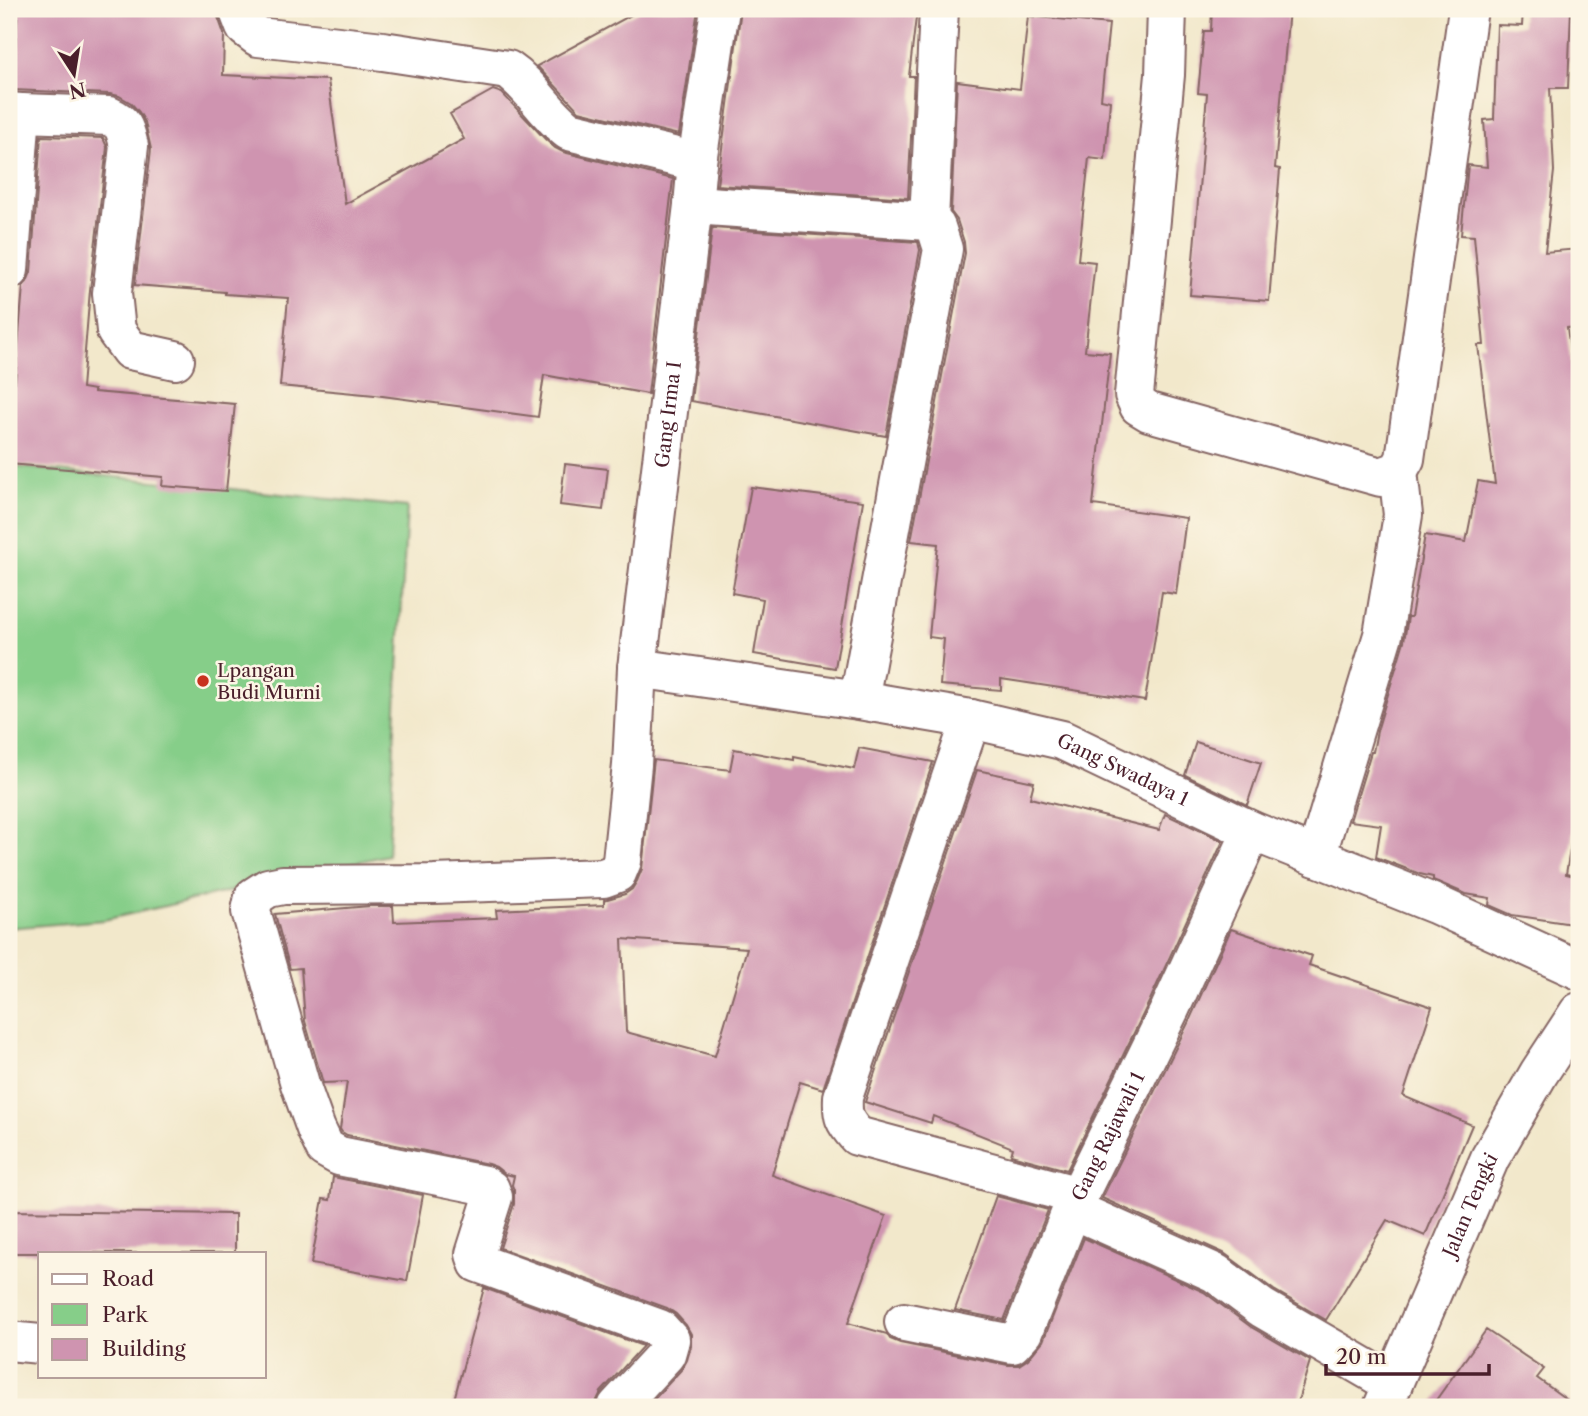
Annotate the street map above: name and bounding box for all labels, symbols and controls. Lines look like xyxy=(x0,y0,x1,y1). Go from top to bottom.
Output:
north arrow xyxy=(38,38,108,108)
text: N xyxy=(67,77,88,103)
street label: Gang Irma I xyxy=(650,360,686,469)
place label: Lpangan Budi Murni xyxy=(217,659,321,704)
marker: Lpangan Budi Murni xyxy=(195,673,211,689)
street label: Gang Swadaya 1 xyxy=(1053,728,1192,811)
street label: Gang Rajawali 1 xyxy=(1067,1068,1149,1205)
street label: Jalan Tengki xyxy=(1437,1149,1503,1263)
legend xyxy=(38,1252,266,1378)
text: Road xyxy=(102,1266,154,1291)
text: Park xyxy=(102,1302,148,1327)
scale bar xyxy=(1326,1332,1488,1376)
text: Building xyxy=(102,1336,187,1361)
text: 20 m xyxy=(1336,1344,1387,1369)

